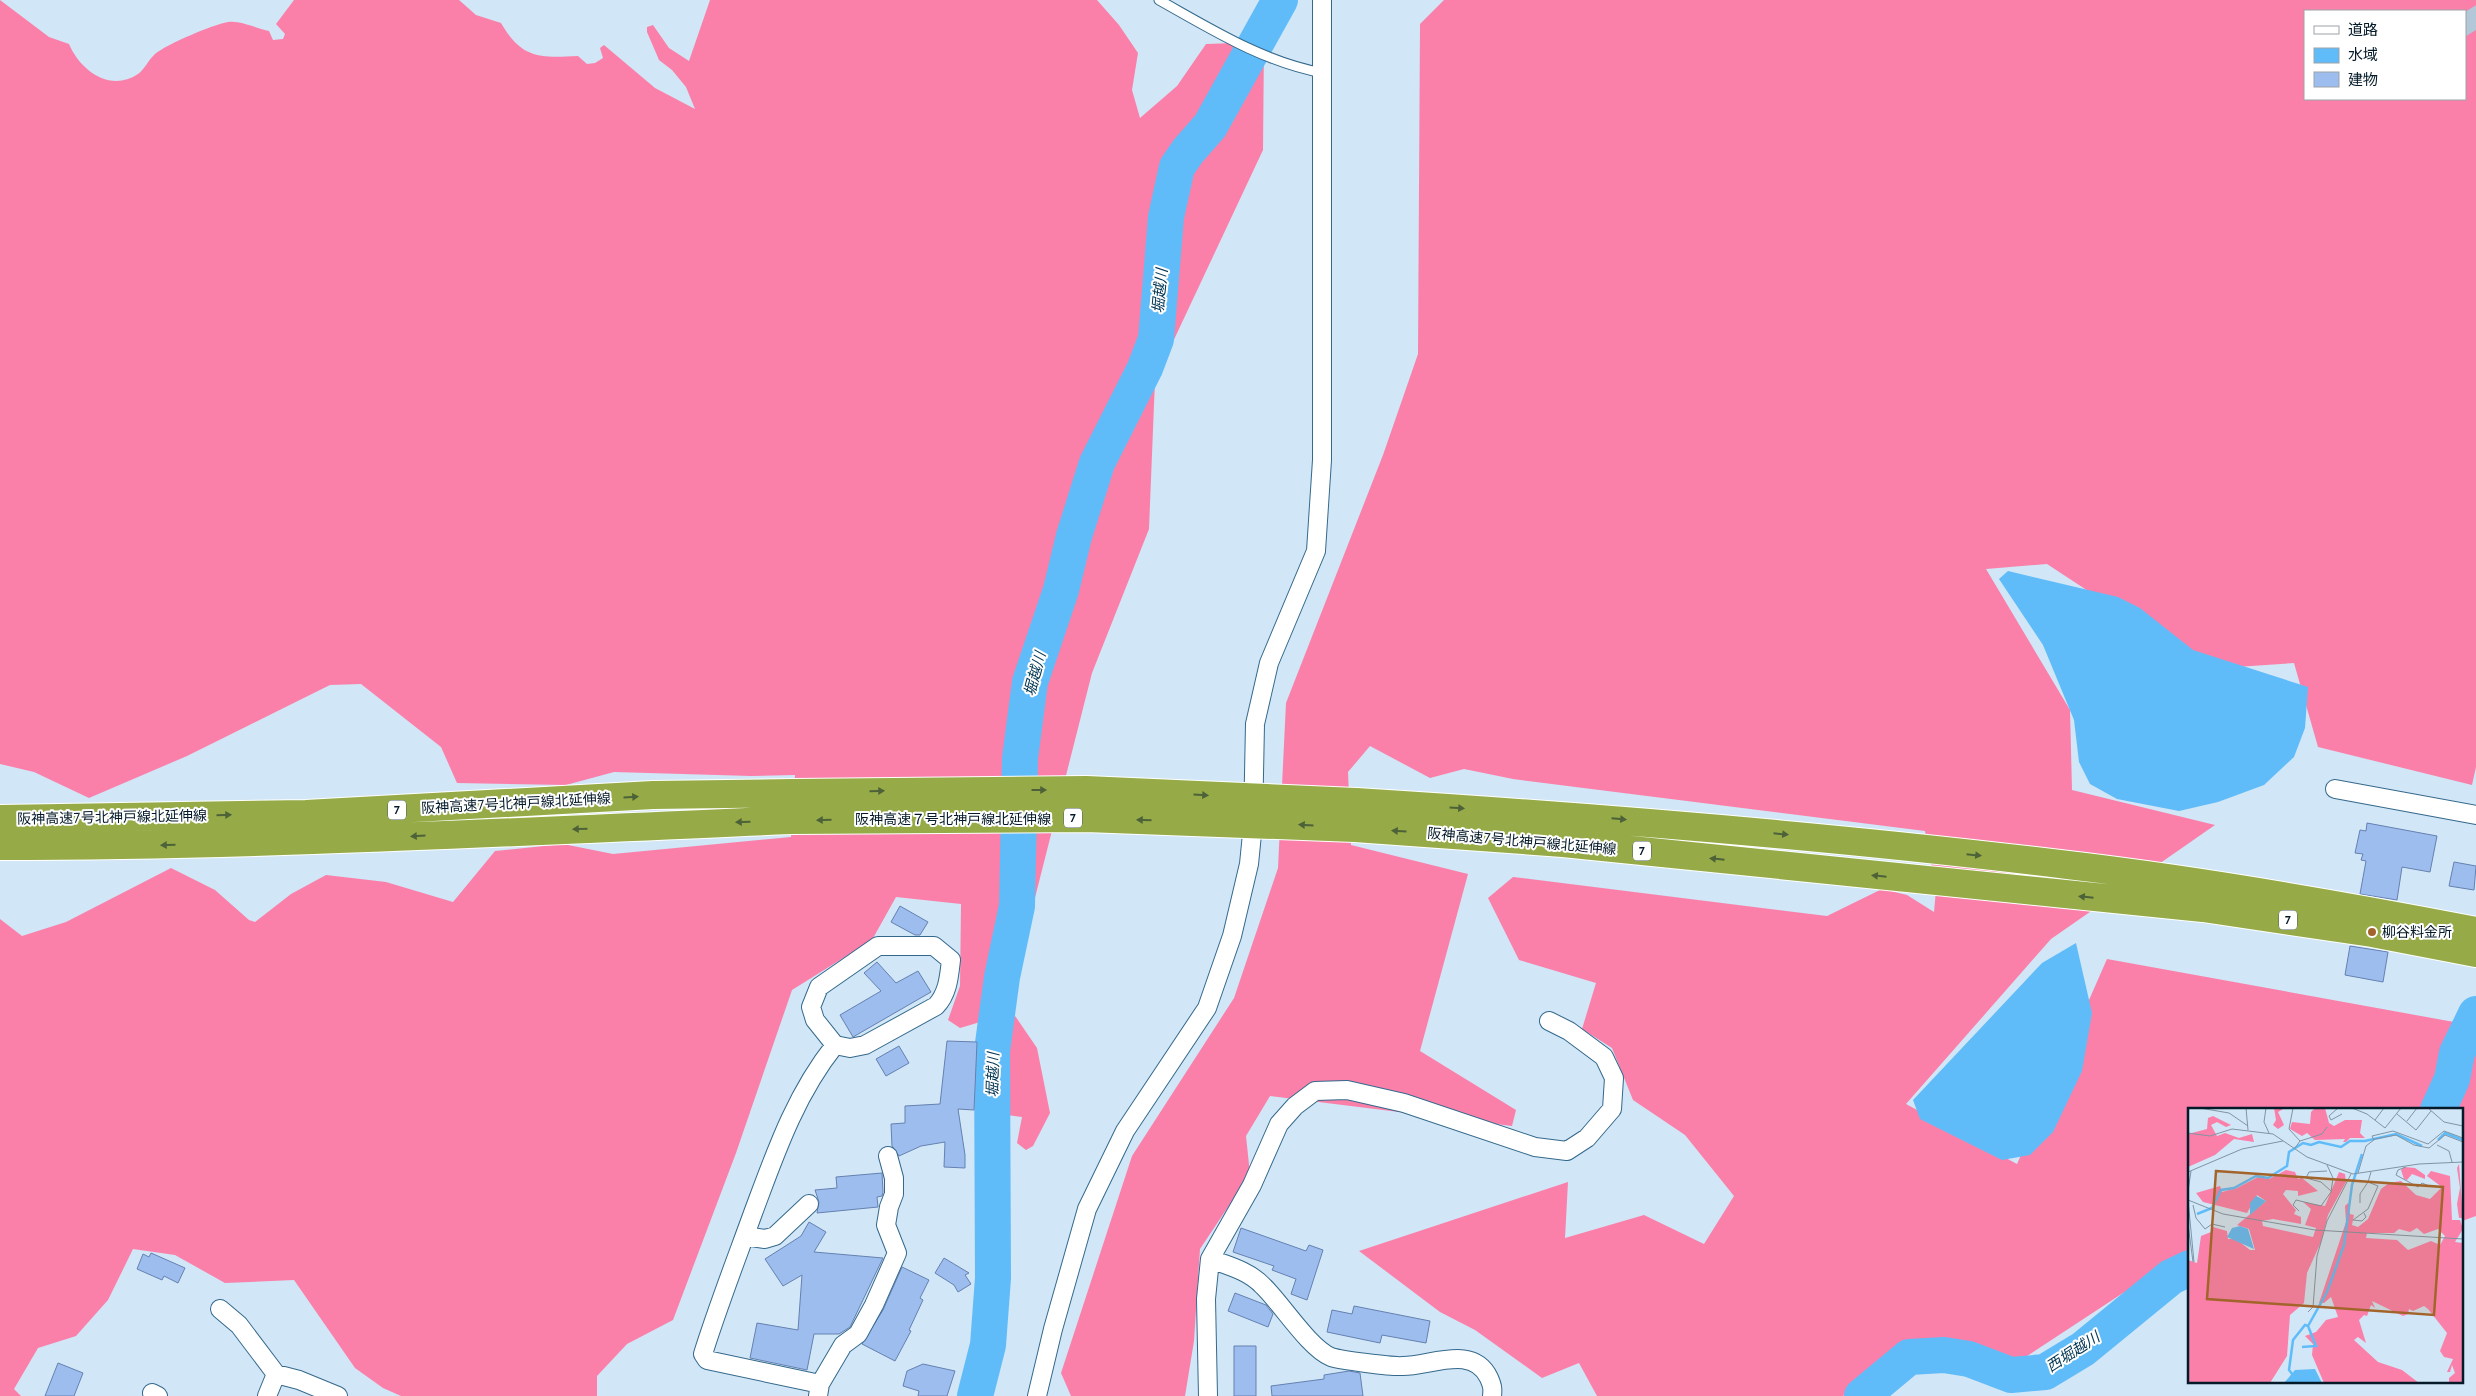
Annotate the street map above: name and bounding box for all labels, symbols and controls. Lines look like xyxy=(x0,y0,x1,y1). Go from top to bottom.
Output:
legend xyxy=(2304,10,2466,100)
text: 道路 xyxy=(2348,20,2378,39)
text: 水域 xyxy=(2348,45,2378,64)
text: 建物 xyxy=(2348,70,2378,89)
water label: 堀越川 xyxy=(1148,266,1171,314)
water label: 堀越川 xyxy=(1020,648,1050,698)
one-way arrow xyxy=(1031,786,1047,794)
one-way arrow xyxy=(869,787,885,795)
street label: 阪神高速7号北神戸線北延伸線 xyxy=(421,789,611,817)
one-way arrow xyxy=(623,792,639,800)
one-way arrow xyxy=(1194,792,1210,800)
road number: 7 xyxy=(388,800,406,820)
one-way arrow xyxy=(1450,805,1466,813)
street label: 阪神高速7号北神戸線北延伸線 xyxy=(17,806,207,828)
road number: 7 xyxy=(1064,808,1082,828)
street label: 阪神高速７号北神戸線北延伸線 xyxy=(855,810,1051,828)
one-way arrow xyxy=(216,811,232,819)
one-way arrow xyxy=(816,816,832,824)
one-way arrow xyxy=(1136,816,1152,824)
one-way arrow xyxy=(1612,816,1628,824)
one-way arrow xyxy=(735,819,751,827)
one-way arrow xyxy=(1298,821,1314,829)
street label: 阪神高速7号北神戸線北延伸線 xyxy=(1427,824,1617,858)
one-way arrow xyxy=(572,826,588,834)
one-way arrow xyxy=(1390,826,1406,834)
one-way arrow xyxy=(1774,831,1790,839)
one-way arrow xyxy=(410,833,426,841)
one-way arrow xyxy=(160,841,176,849)
road number: 7 xyxy=(1633,841,1651,860)
one-way arrow xyxy=(1966,851,1982,859)
one-way arrow xyxy=(1709,855,1725,863)
one-way arrow xyxy=(1871,872,1887,880)
one-way arrow xyxy=(2078,893,2094,901)
road number: 7 xyxy=(2279,910,2297,930)
place label: 柳谷料金所 xyxy=(2382,923,2452,941)
marker: 柳谷料金所 xyxy=(2366,926,2378,938)
water label: 堀越川 xyxy=(983,1050,1002,1098)
inset map xyxy=(2188,1108,2464,1384)
water label: 西堀越川 xyxy=(2042,1326,2105,1376)

